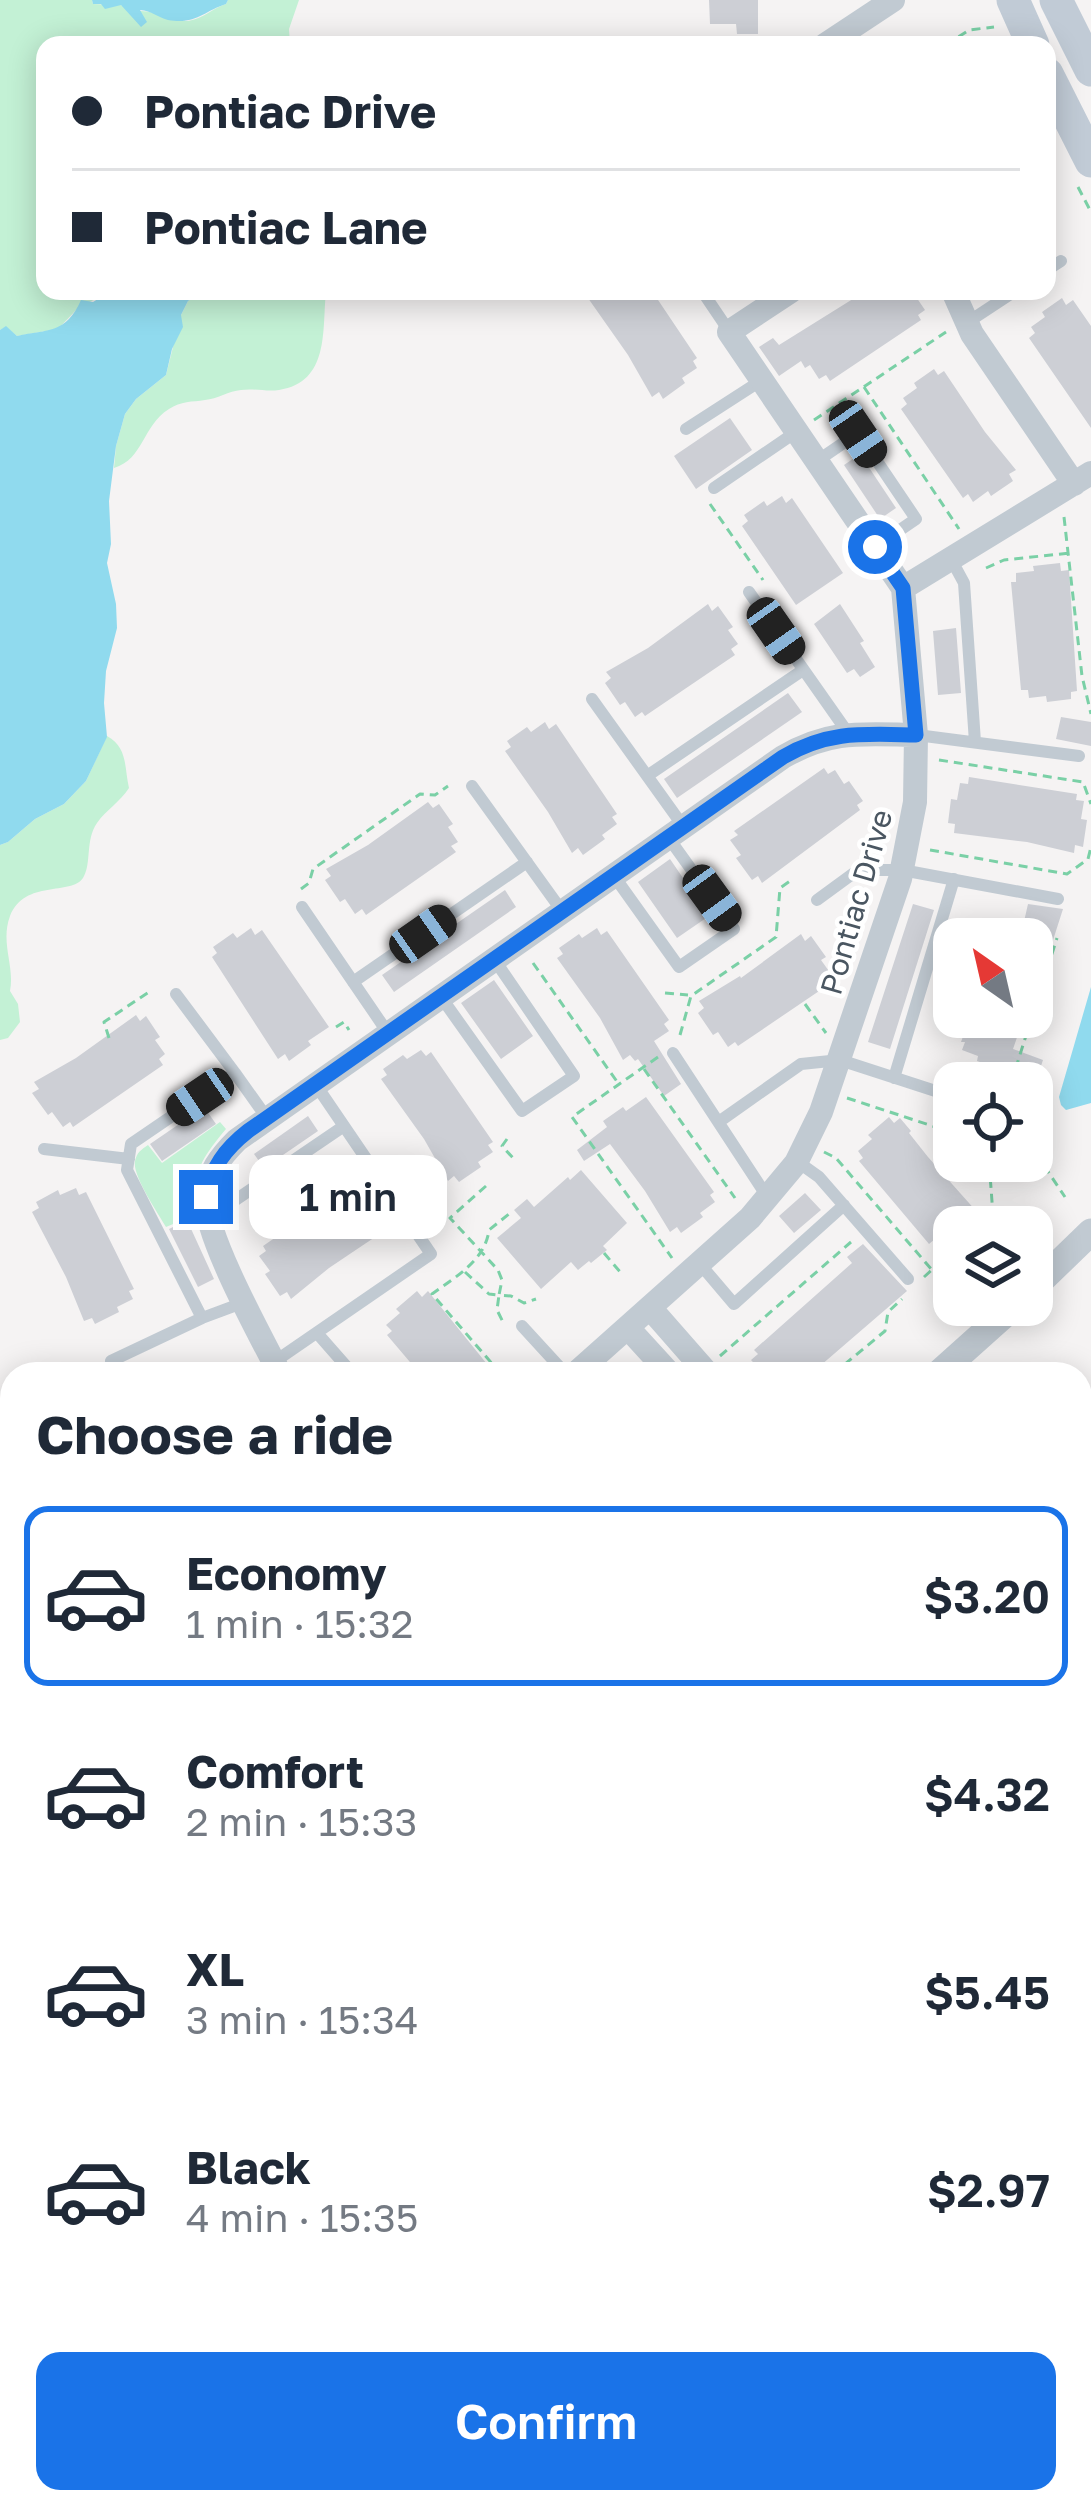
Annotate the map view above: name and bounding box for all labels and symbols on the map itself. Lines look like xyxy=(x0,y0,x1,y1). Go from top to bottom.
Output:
car xyxy=(823,394,893,474)
route start xyxy=(848,520,902,574)
car xyxy=(741,591,811,671)
street label: Pontiac Drive xyxy=(812,805,900,999)
car xyxy=(676,858,748,938)
car xyxy=(383,899,463,969)
north arrow xyxy=(933,918,1053,1038)
car xyxy=(160,1062,240,1132)
callout: 1 min xyxy=(248,1155,446,1239)
route end xyxy=(179,1170,233,1224)

